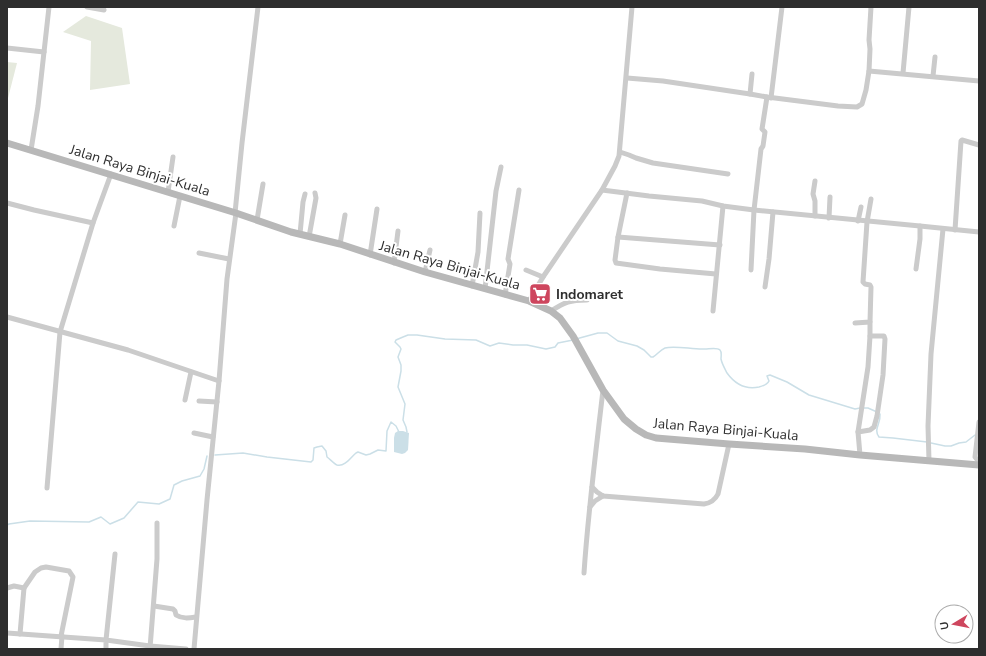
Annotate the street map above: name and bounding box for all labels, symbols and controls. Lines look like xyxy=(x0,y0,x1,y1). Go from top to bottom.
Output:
street label: Jalan Raya Binjai-Kuala xyxy=(66,140,212,201)
street label: Jalan Raya Binjai-Kuala xyxy=(376,236,523,295)
supermarket icon: Indomaret xyxy=(527,281,553,307)
place label: Indomaret xyxy=(556,285,623,304)
street label: Jalan Raya Binjai-Kuala xyxy=(651,414,799,445)
north arrow xyxy=(934,604,974,644)
text: U xyxy=(937,620,953,631)

